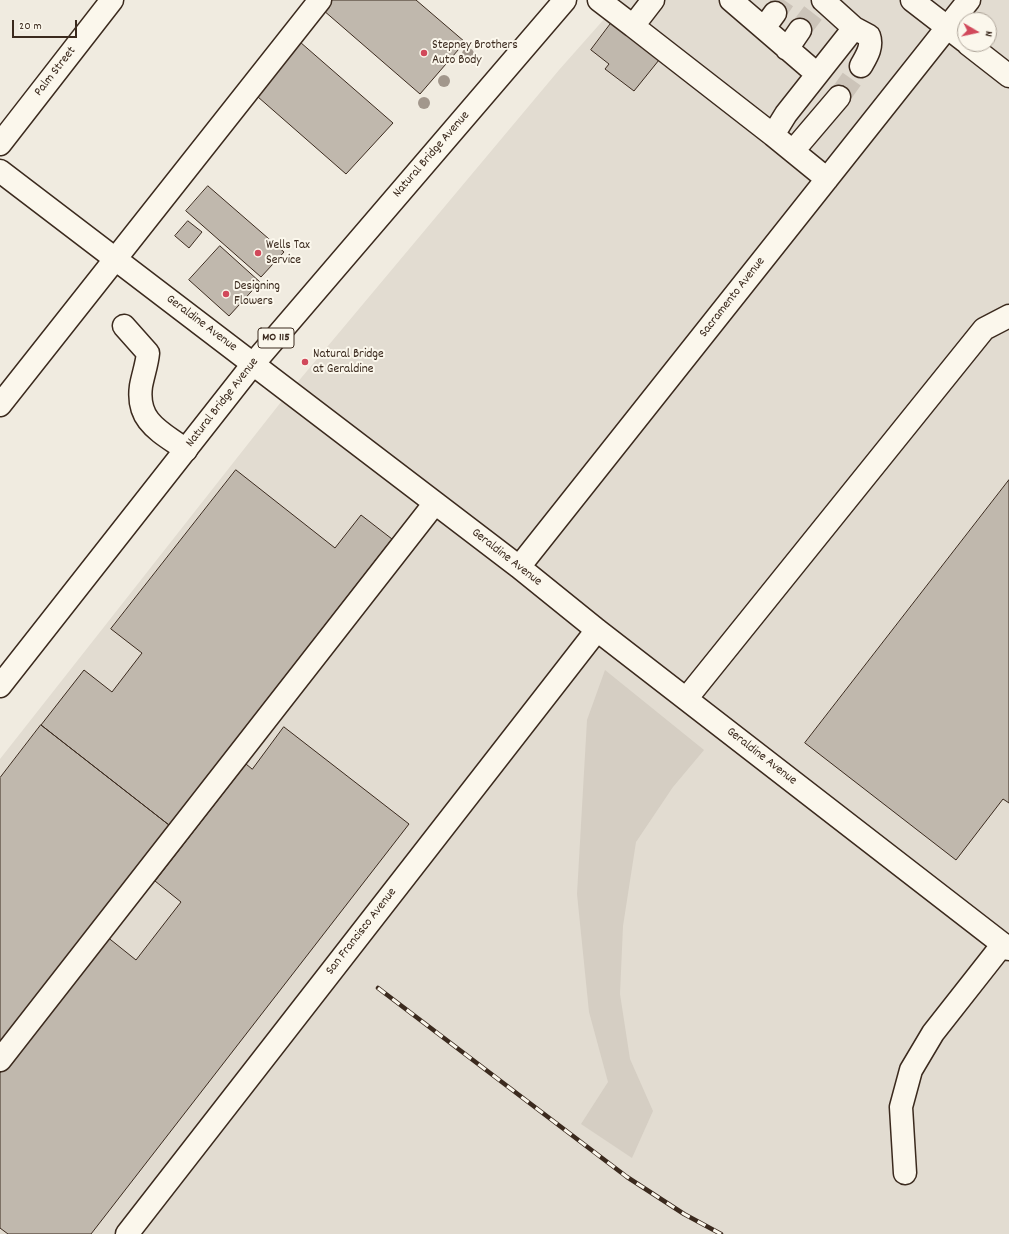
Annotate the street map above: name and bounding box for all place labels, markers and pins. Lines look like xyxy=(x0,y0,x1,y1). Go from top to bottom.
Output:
place label: Stepney Brothers Auto Body xyxy=(432,38,518,69)
marker: Stepney Brothers Auto Body xyxy=(419,48,429,58)
place label: Wells Tax Service xyxy=(266,238,310,269)
marker: Wells Tax Service xyxy=(253,248,263,258)
place label: Designing Flowers xyxy=(234,279,280,310)
marker: Designing Flowers xyxy=(221,289,231,299)
place label: Natural Bridge at Geraldine xyxy=(313,347,384,378)
marker: Natural Bridge at Geraldine xyxy=(300,357,310,367)

